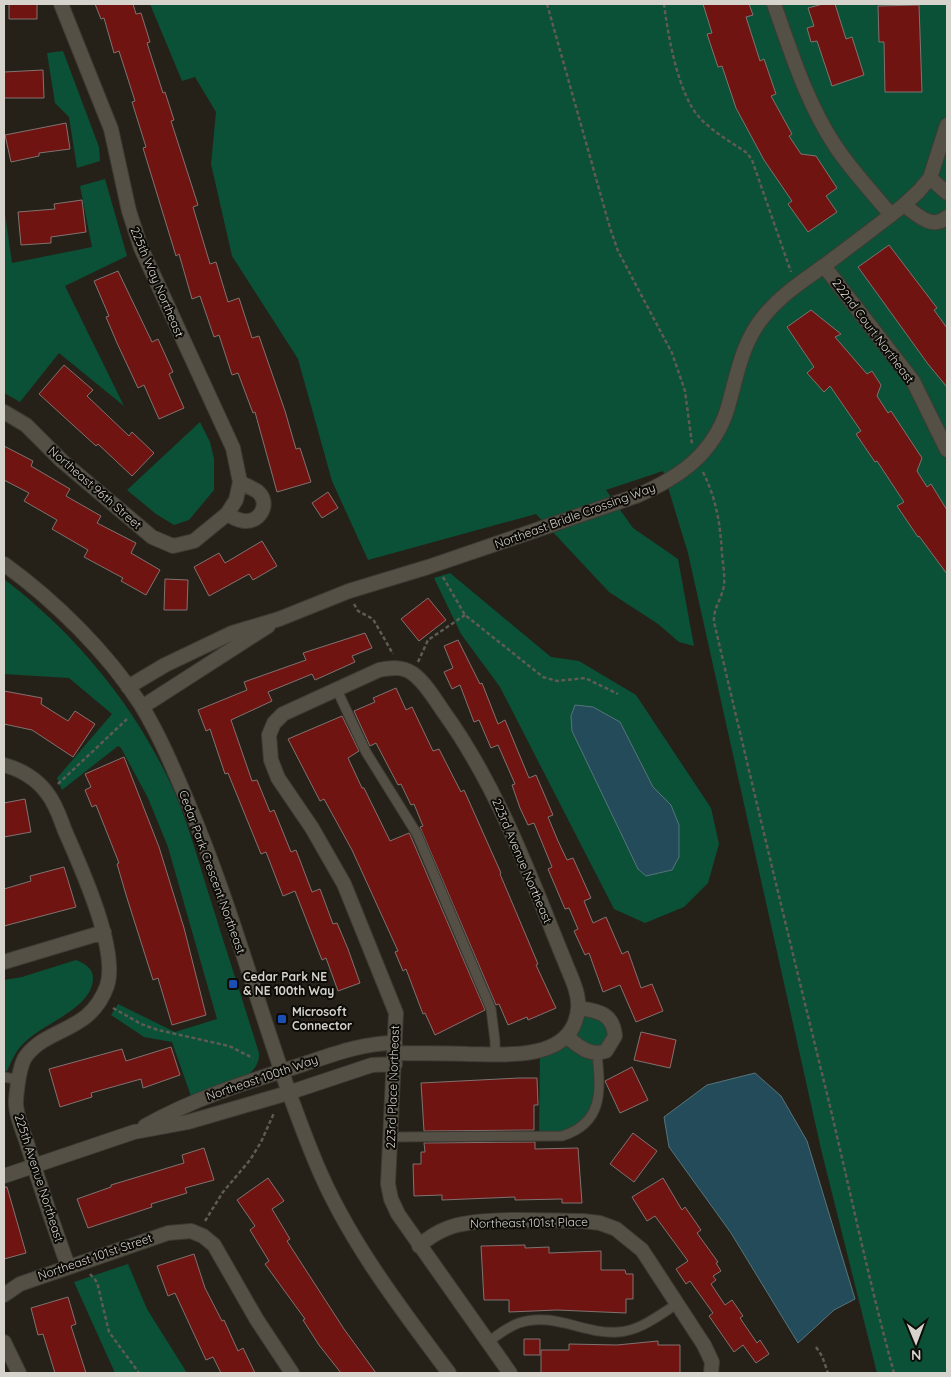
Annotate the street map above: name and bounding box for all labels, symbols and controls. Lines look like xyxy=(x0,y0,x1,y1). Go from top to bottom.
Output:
street label: 225th Way Northeast xyxy=(127,224,187,339)
street label: 222nd Court Northeast xyxy=(829,276,917,386)
street label: Northeast 96th Street xyxy=(46,443,145,532)
street label: Northeast Bridle Crossing Way xyxy=(492,479,657,552)
street label: Cedar Park Crescent Northeast xyxy=(176,788,249,956)
street label: 223rd Avenue Northeast xyxy=(489,796,556,925)
place label: Cedar Park NE & NE 100th Way xyxy=(243,969,334,998)
marker: Cedar Park NE & NE 100th Way xyxy=(227,978,239,990)
place label: Microsoft Connector xyxy=(292,1004,352,1033)
marker: Microsoft Connector xyxy=(276,1013,288,1025)
street label: 223rd Place Northeast xyxy=(383,1025,402,1149)
street label: Northeast 100th Way xyxy=(204,1051,320,1104)
street label: 225th Avenue Northeast xyxy=(12,1112,67,1244)
street label: Northeast 101st Place xyxy=(470,1214,588,1231)
street label: Northeast 101st Street xyxy=(35,1230,154,1283)
north arrow xyxy=(891,1317,941,1367)
text: N xyxy=(911,1346,922,1364)

